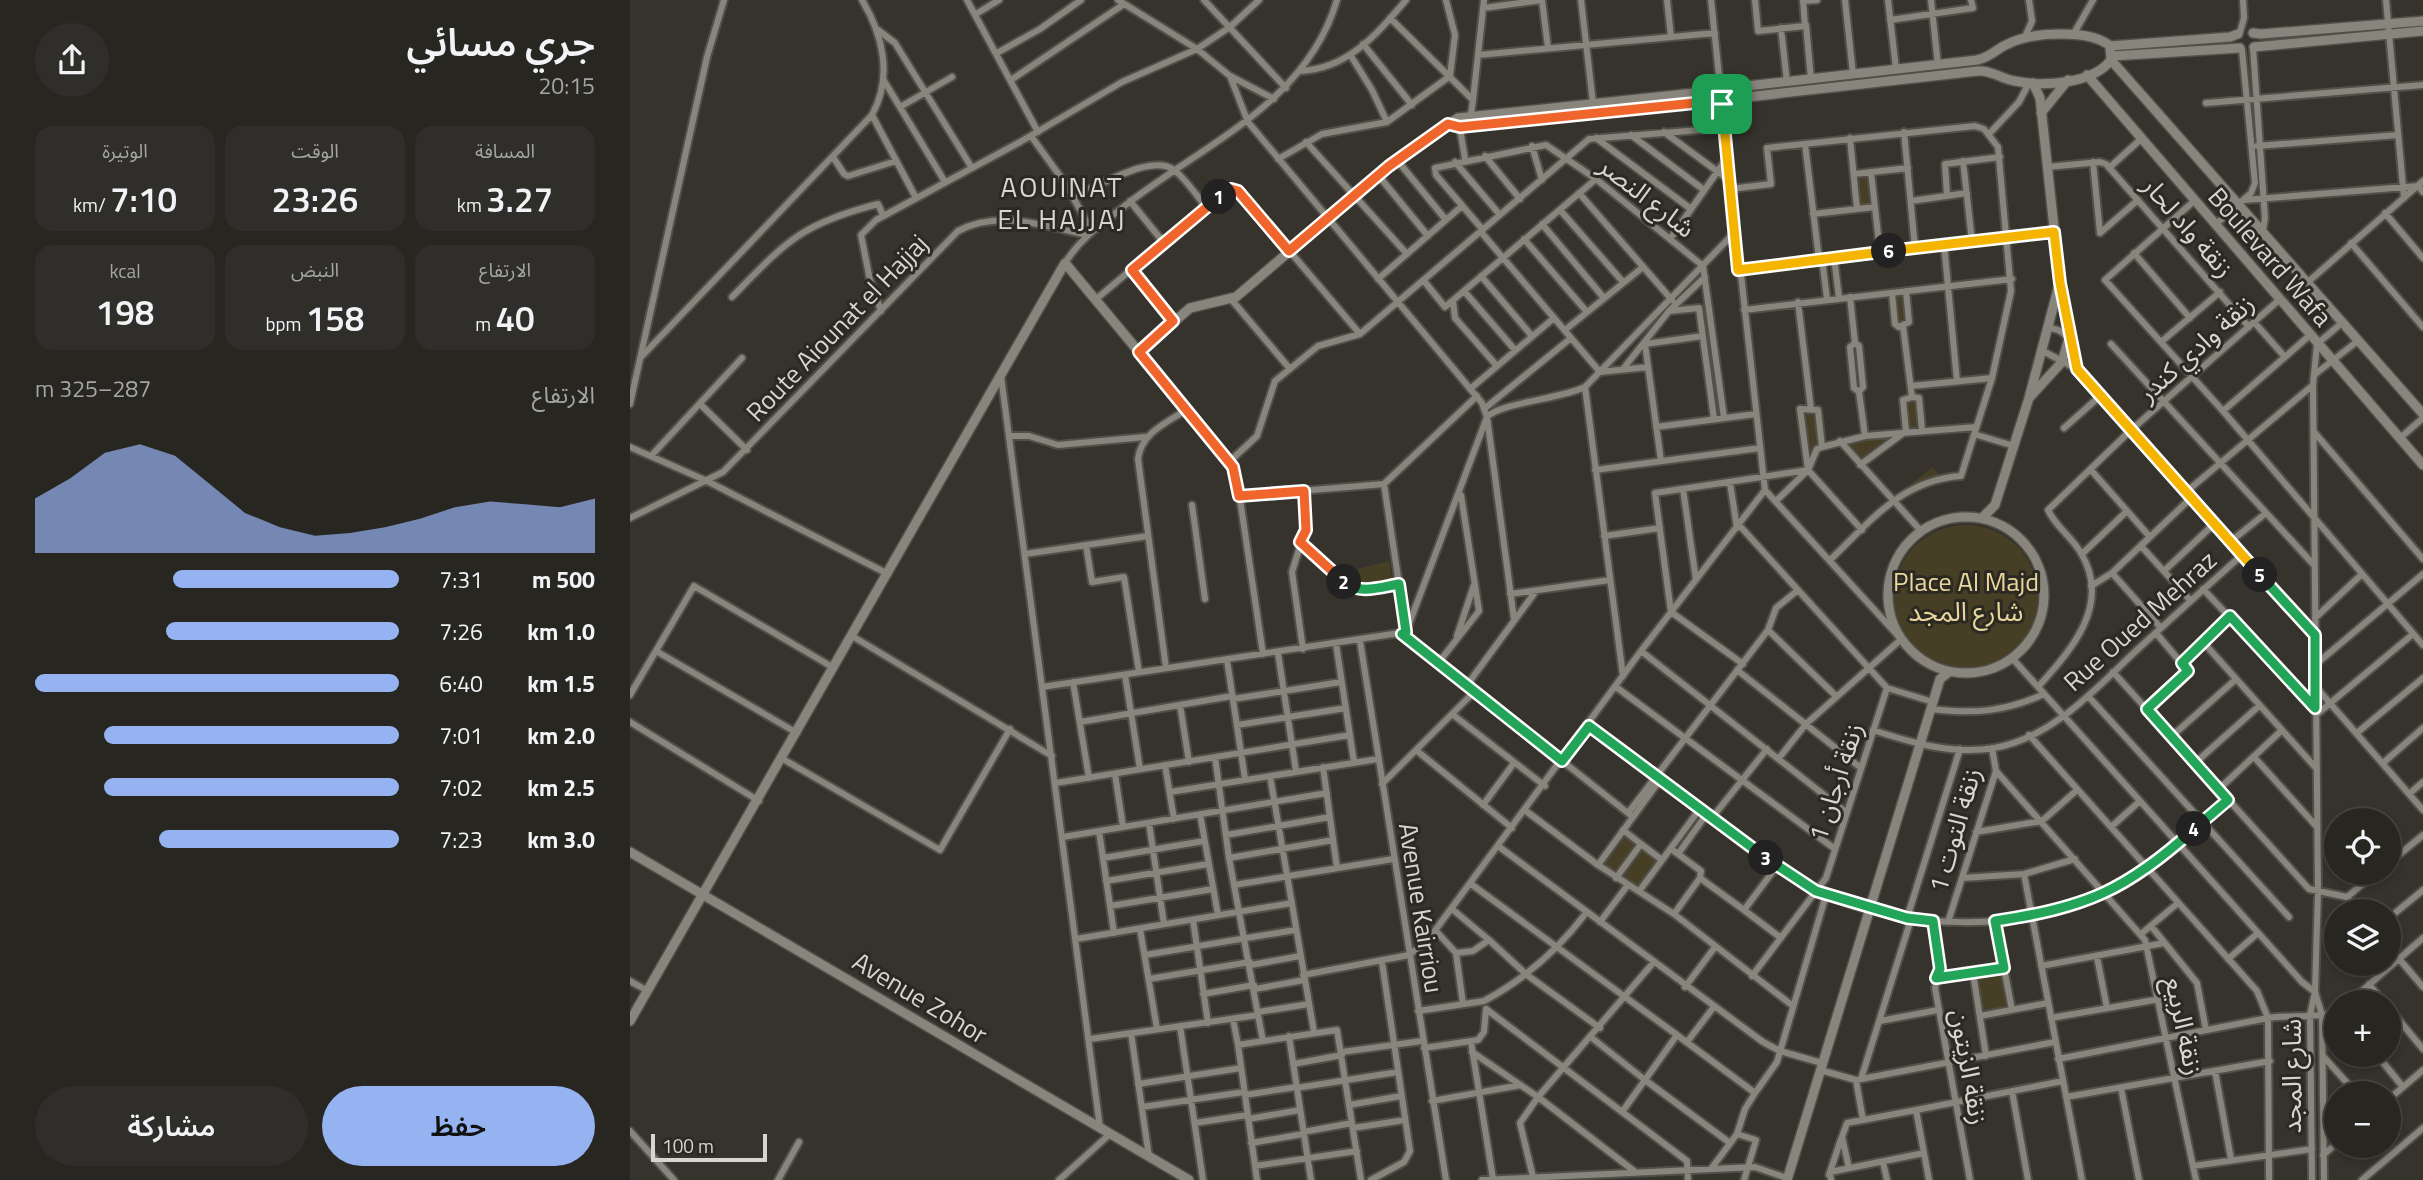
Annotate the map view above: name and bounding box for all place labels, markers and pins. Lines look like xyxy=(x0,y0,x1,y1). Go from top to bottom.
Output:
pin xyxy=(1692,74,1752,134)
pin: 1 xyxy=(1202,180,1236,214)
pin: 6 xyxy=(1872,233,1906,268)
pin: 5 xyxy=(2242,558,2278,592)
pin: 2 xyxy=(1326,564,1362,600)
pin: 4 xyxy=(2176,812,2212,846)
pin: 3 xyxy=(1748,840,1784,876)

